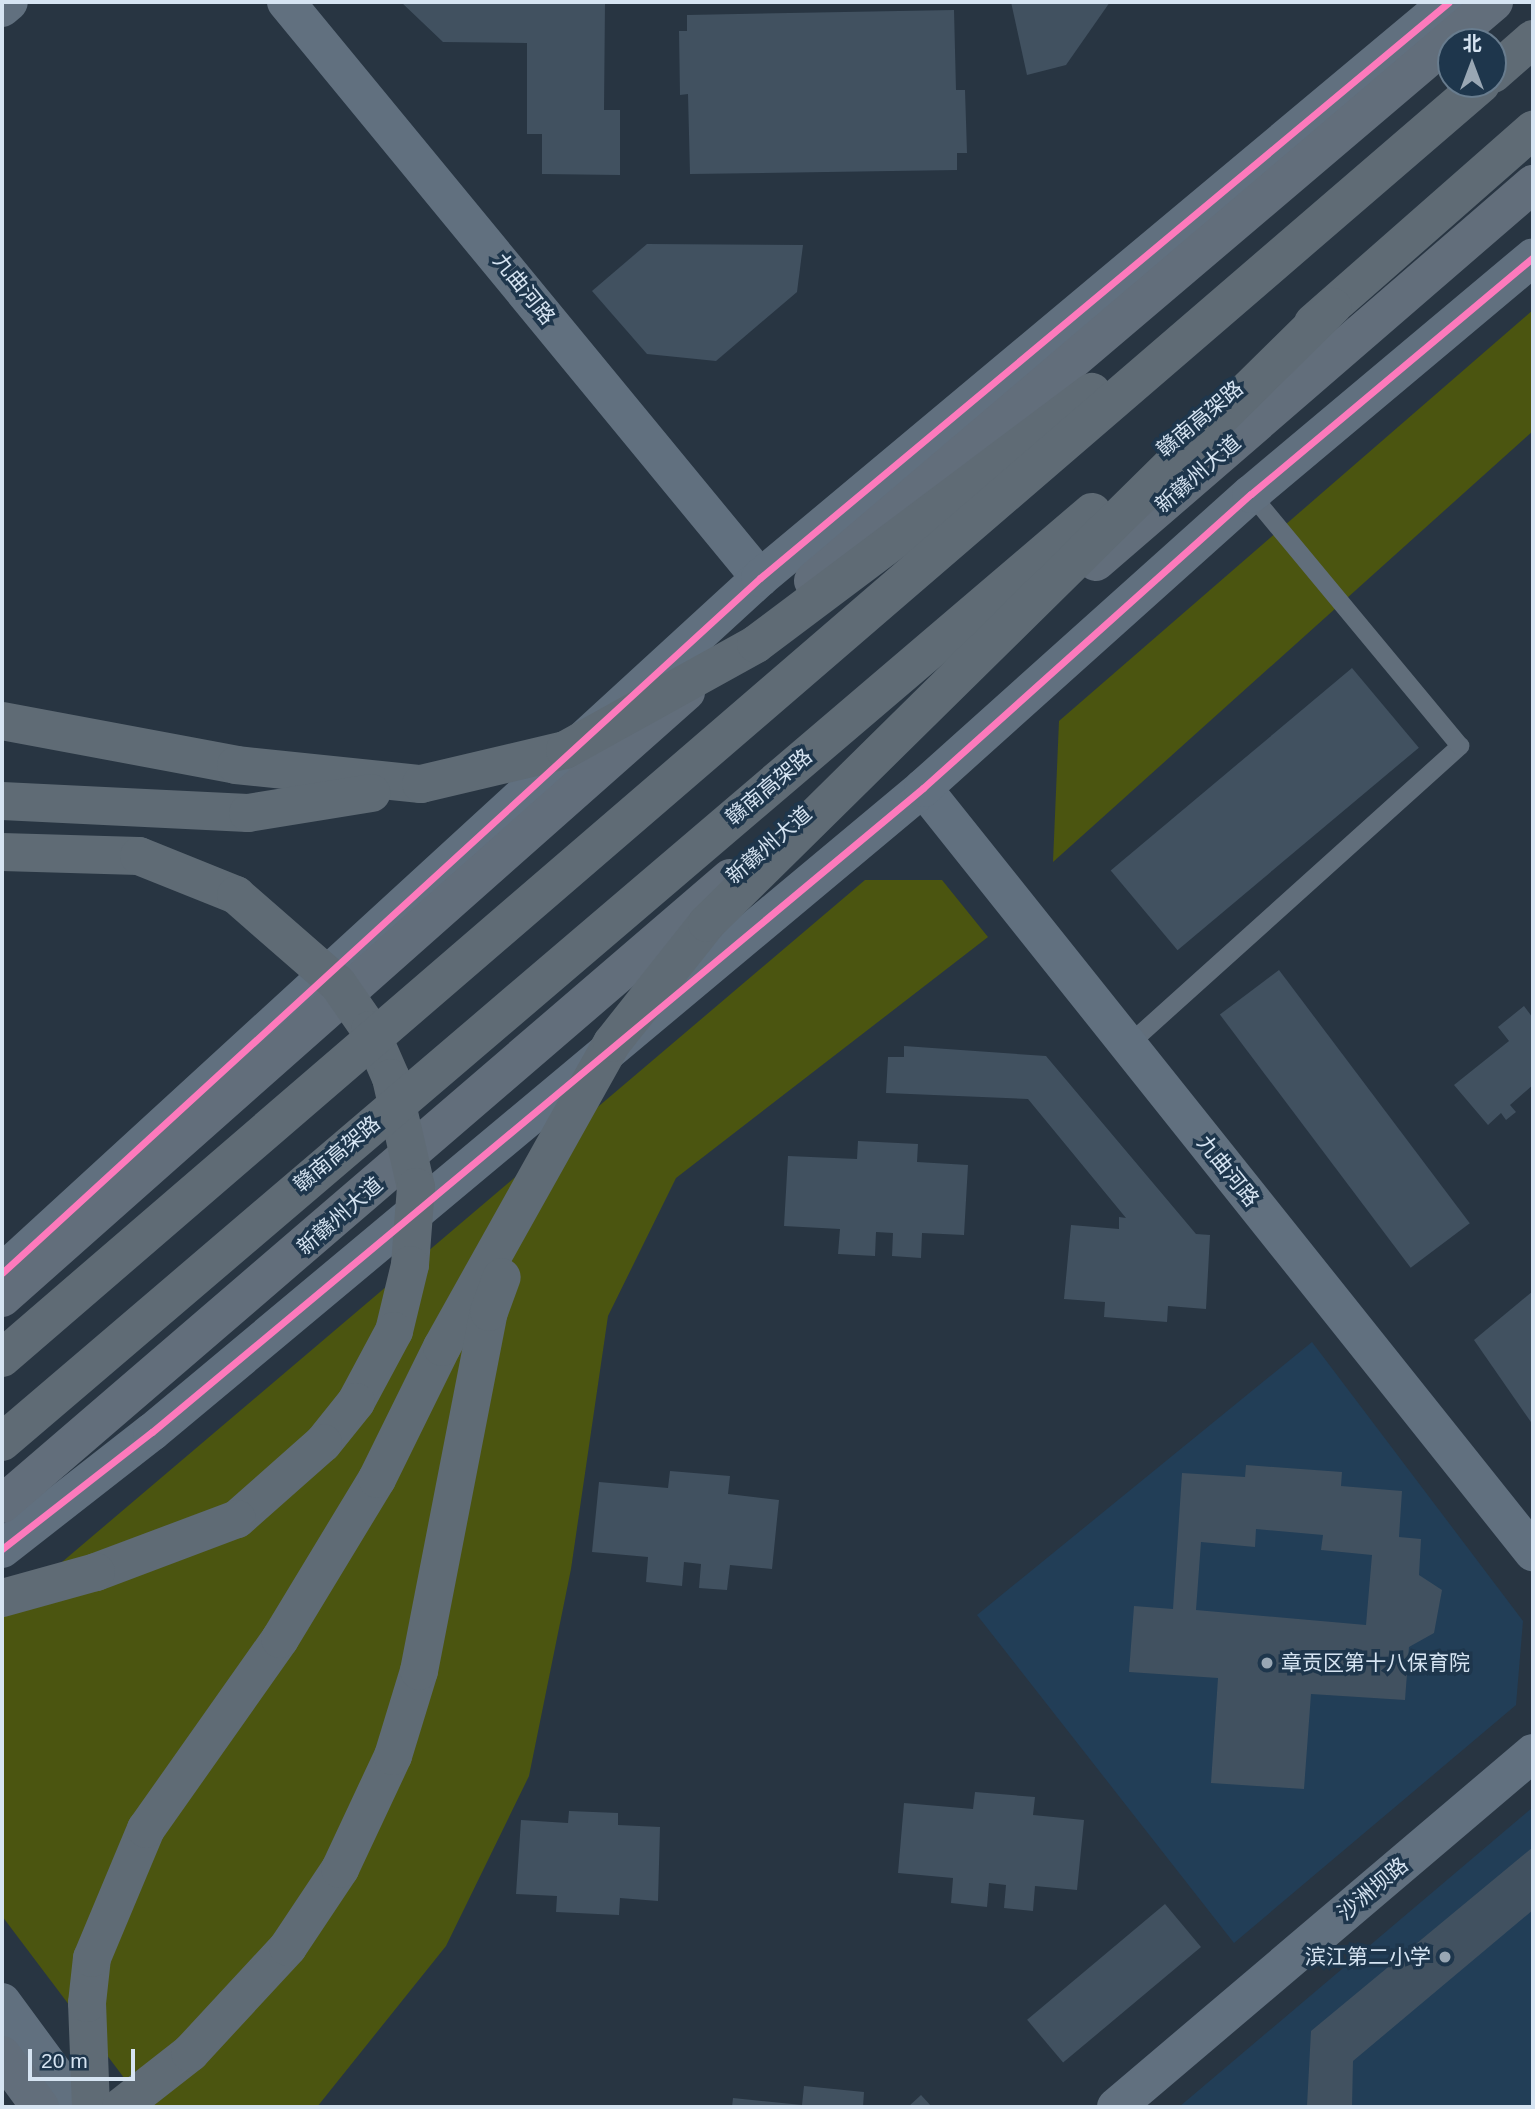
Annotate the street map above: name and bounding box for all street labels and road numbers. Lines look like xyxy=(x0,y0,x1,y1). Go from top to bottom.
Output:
street label: 九曲河路 xyxy=(488,248,560,330)
street label: 赣南高架路 xyxy=(1152,376,1248,462)
street label: 新赣州大道 xyxy=(1150,430,1246,518)
street label: 赣南高架路 xyxy=(721,744,817,830)
street label: 新赣州大道 xyxy=(721,801,817,889)
street label: 赣南高架路 xyxy=(289,1111,385,1197)
street label: 九曲河路 xyxy=(1192,1130,1264,1212)
street label: 新赣州大道 xyxy=(292,1172,388,1260)
street label: 沙洲坝路 xyxy=(1333,1852,1413,1926)

